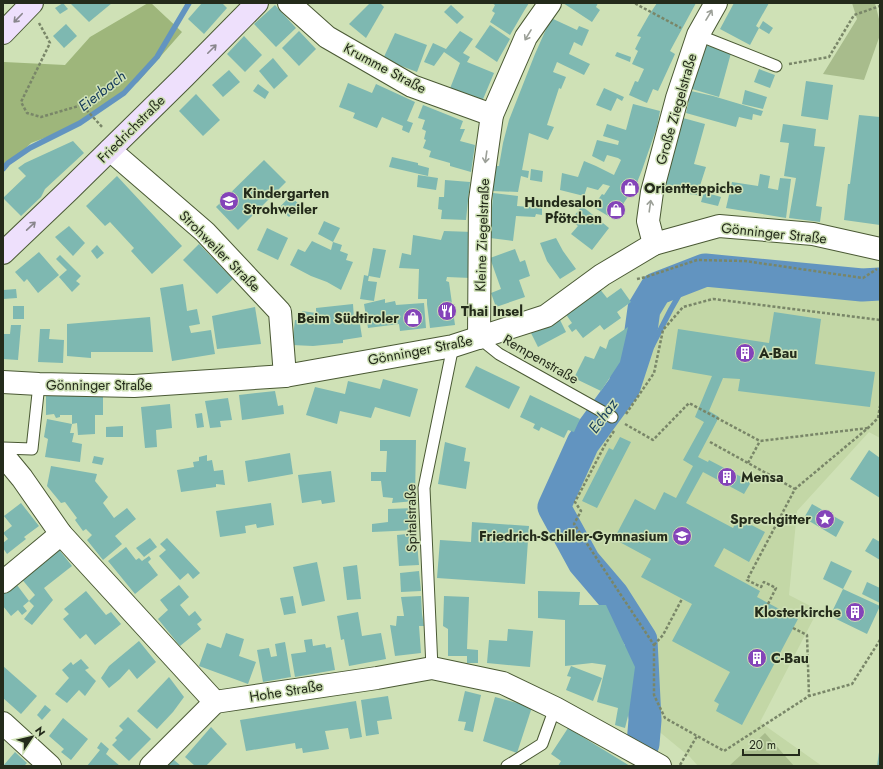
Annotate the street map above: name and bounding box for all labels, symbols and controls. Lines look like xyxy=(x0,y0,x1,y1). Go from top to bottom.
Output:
one-way arrow xyxy=(706,9,714,21)
one-way arrow xyxy=(13,13,23,23)
one-way arrow xyxy=(523,29,531,41)
street label: Krumme Straße xyxy=(340,38,430,98)
one-way arrow xyxy=(207,44,217,54)
street label: Große Ziegelstraße xyxy=(651,51,701,167)
water label: Eierbach xyxy=(73,65,131,117)
street label: Friedrichstraße xyxy=(93,91,169,167)
one-way arrow xyxy=(482,150,490,163)
shop icon: Orientteppiche xyxy=(619,177,641,199)
street label: Kleine Ziegelstraße xyxy=(470,178,494,292)
place label: Orientteppiche xyxy=(644,178,742,198)
place label: Kindergarten Strohweiler xyxy=(243,183,329,219)
school or university icon: Kindergarten Strohweiler xyxy=(218,190,240,212)
place label: Hundesalon Pfötchen xyxy=(524,192,602,228)
shop icon: Hundesalon Pfötchen xyxy=(605,199,627,221)
one-way arrow xyxy=(647,199,654,212)
street label: Strohweiler Straße xyxy=(175,206,265,296)
street label: Gönninger Straße xyxy=(720,218,828,248)
one-way arrow xyxy=(26,221,36,231)
restaurant icon: Thai Insel xyxy=(436,300,458,322)
place label: Thai Insel xyxy=(461,301,523,321)
shop icon: Beim Südtiroler xyxy=(402,307,424,329)
place label: Beim Südtiroler xyxy=(297,308,399,328)
street label: Rempenstraße xyxy=(500,329,582,389)
street label: Gönninger Straße xyxy=(366,330,474,370)
building icon: A-Bau xyxy=(734,342,756,364)
place label: A-Bau xyxy=(758,343,797,363)
street label: Gönninger Straße xyxy=(46,375,152,395)
water label: Echaz xyxy=(583,393,624,438)
building icon: Mensa xyxy=(716,466,738,488)
place label: Mensa xyxy=(741,467,783,487)
street label: Spitalstraße xyxy=(400,484,422,552)
place icon: Sprechgitter xyxy=(814,508,836,530)
place label: Sprechgitter xyxy=(730,509,811,529)
school or university icon: Friedrich-Schiller-Gymnasium xyxy=(671,525,693,547)
place label: Friedrich-Schiller-Gymnasium xyxy=(479,526,668,546)
building icon: Klosterkirche xyxy=(844,601,866,623)
place label: Klosterkirche xyxy=(754,602,841,622)
building icon: C-Bau xyxy=(746,647,768,669)
place label: C-Bau xyxy=(771,648,809,668)
street label: Hohe Straße xyxy=(248,675,324,707)
north arrow xyxy=(12,717,52,757)
text: N xyxy=(31,723,49,739)
scale bar xyxy=(743,731,799,757)
text: 20 m xyxy=(749,736,776,754)

